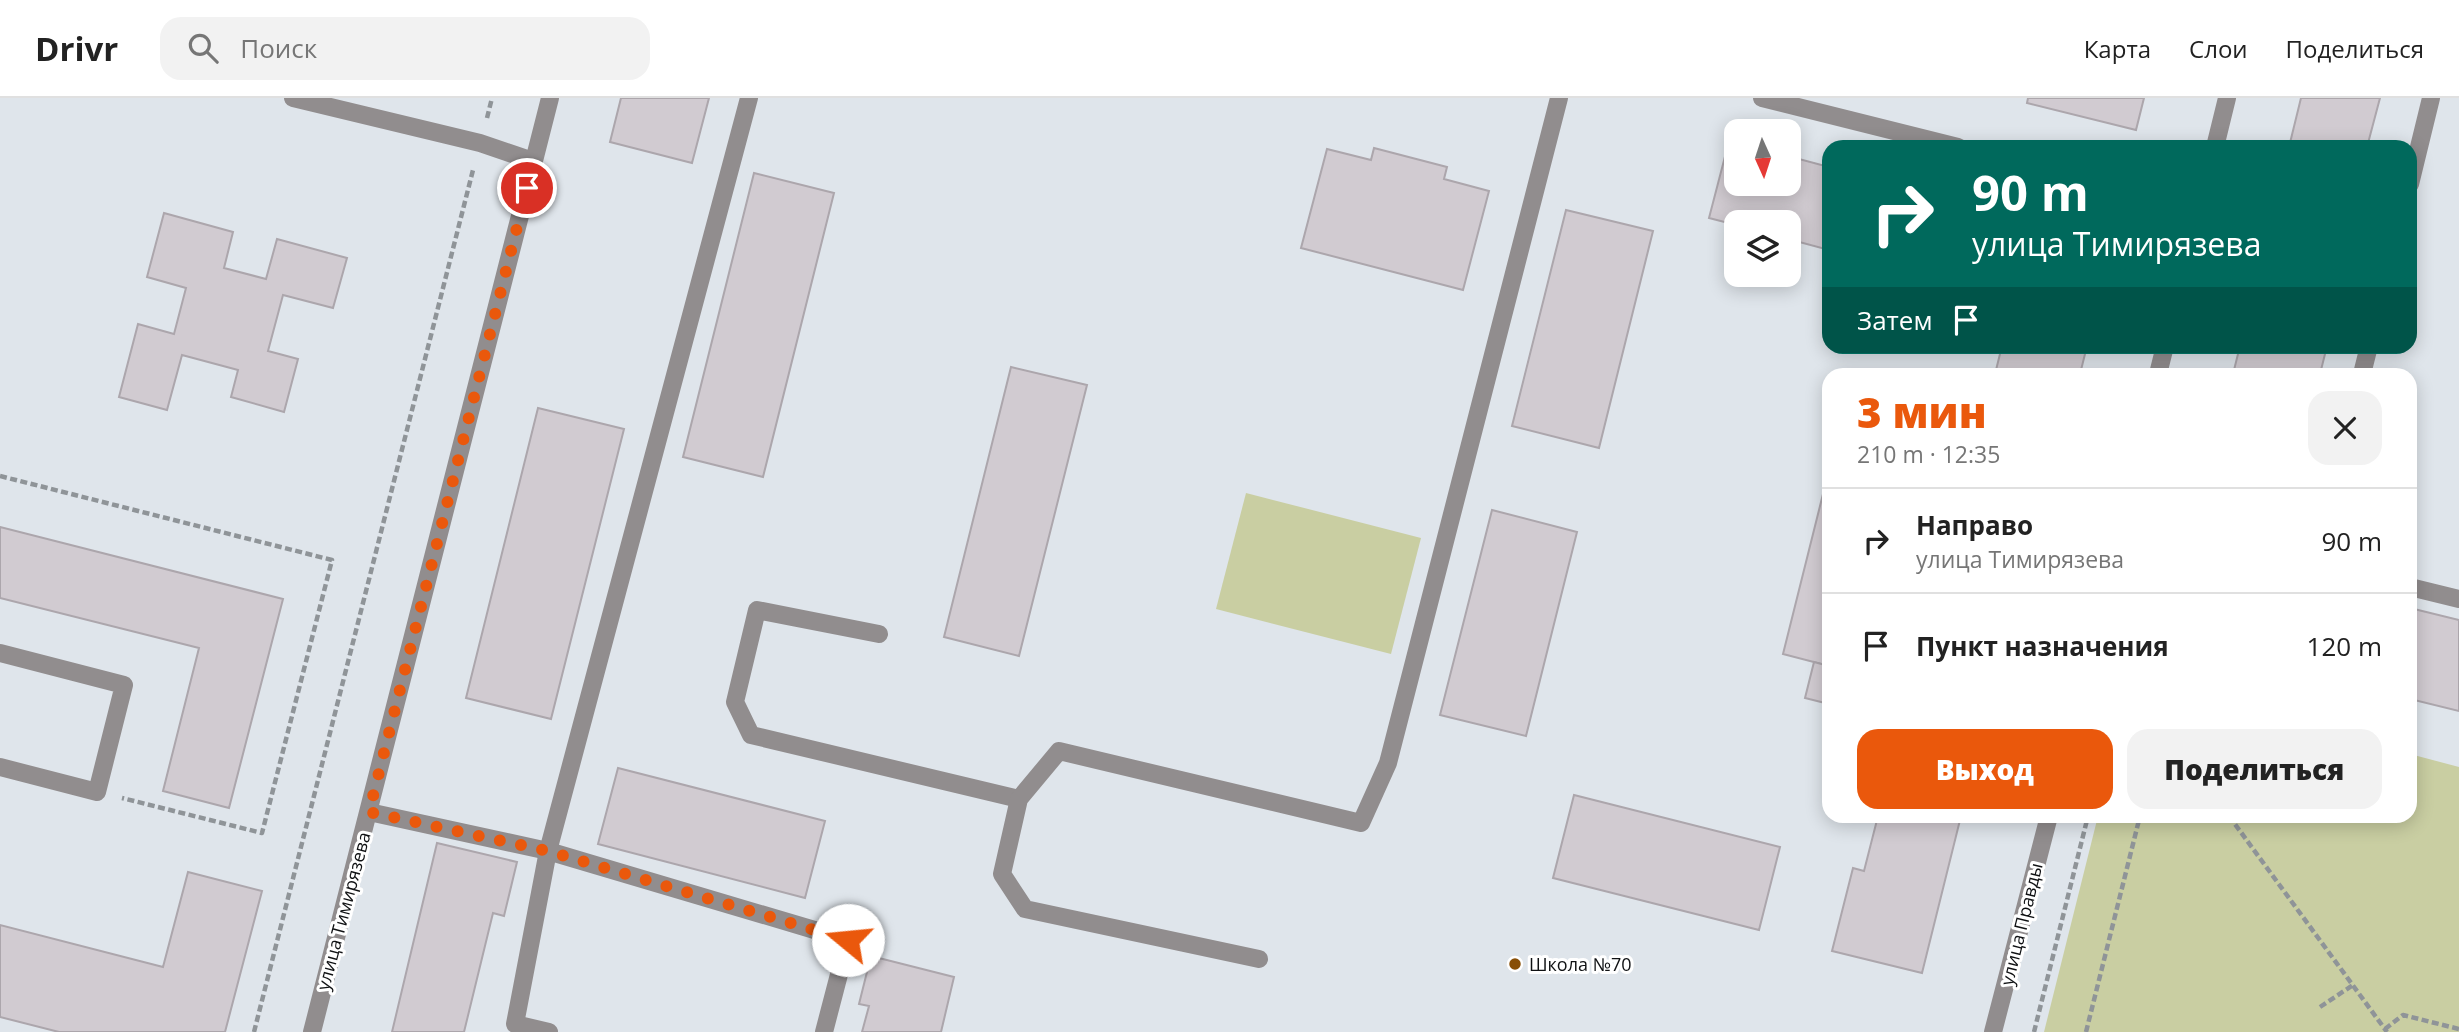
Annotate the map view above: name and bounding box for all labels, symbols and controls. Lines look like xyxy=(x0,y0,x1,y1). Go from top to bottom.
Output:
search box xyxy=(160,17,650,80)
text: Drivr xyxy=(35,26,118,71)
icon: search xyxy=(184,29,222,67)
text: Поиск xyxy=(240,30,317,66)
text: Карта xyxy=(2084,32,2151,65)
text: Слои xyxy=(2189,32,2248,65)
text: Поделиться xyxy=(2286,32,2424,65)
north arrow xyxy=(1724,119,1801,196)
map controls xyxy=(1724,119,1801,287)
pin xyxy=(497,158,557,218)
text: 90 m xyxy=(1972,159,2089,225)
icon: right xyxy=(1857,168,1948,259)
icon: arrive xyxy=(508,169,546,207)
button: layers xyxy=(1724,210,1801,287)
text: улица Тимирязева xyxy=(1972,222,2261,265)
icon: arrive xyxy=(1947,301,1985,339)
text: Затем xyxy=(1857,302,1933,338)
text: 3 мин xyxy=(1857,383,1987,440)
button: close xyxy=(2308,391,2382,465)
text: 210 m · 12:35 xyxy=(1857,438,2000,470)
text: Направо xyxy=(1916,507,2033,543)
icon: right xyxy=(1857,522,1895,560)
text: 90 m xyxy=(2321,523,2382,559)
text: улица Тимирязева xyxy=(1916,543,2124,575)
icon: arrive xyxy=(1857,627,1895,665)
text: Пункт назначения xyxy=(1916,628,2169,664)
text: 120 m xyxy=(2307,628,2382,664)
button: Выход xyxy=(1857,729,2113,809)
button: Поделиться xyxy=(2127,729,2382,809)
street label: улица Тимирязева xyxy=(310,829,376,993)
street label: улица Правды xyxy=(1994,860,2048,988)
position arrow xyxy=(811,903,885,977)
place label: Школа №70 xyxy=(1529,952,1632,976)
marker: Школа №70 xyxy=(1507,956,1523,972)

